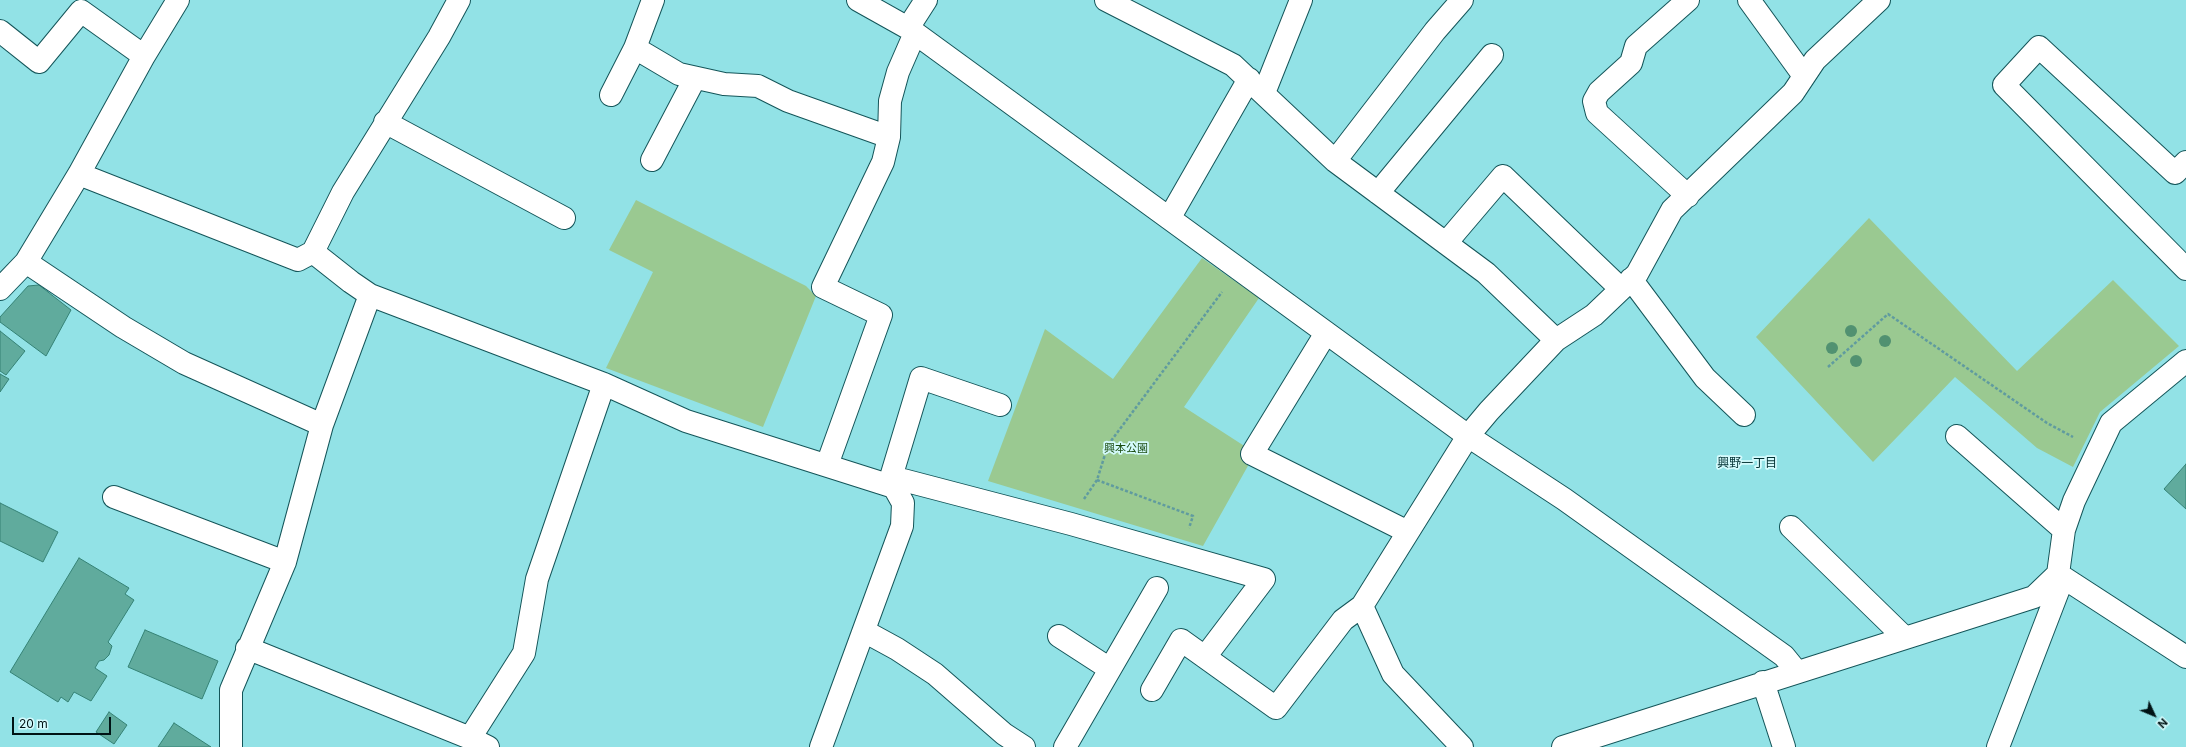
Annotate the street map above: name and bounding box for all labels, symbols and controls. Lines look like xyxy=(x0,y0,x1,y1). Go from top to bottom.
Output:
park label: 興本公園 xyxy=(1104,442,1148,456)
district label: 興野一丁目 xyxy=(1717,456,1777,470)
north arrow xyxy=(2134,695,2174,735)
scale bar xyxy=(14,709,113,735)
text: N xyxy=(2155,715,2171,731)
text: 20 m xyxy=(19,716,48,731)

